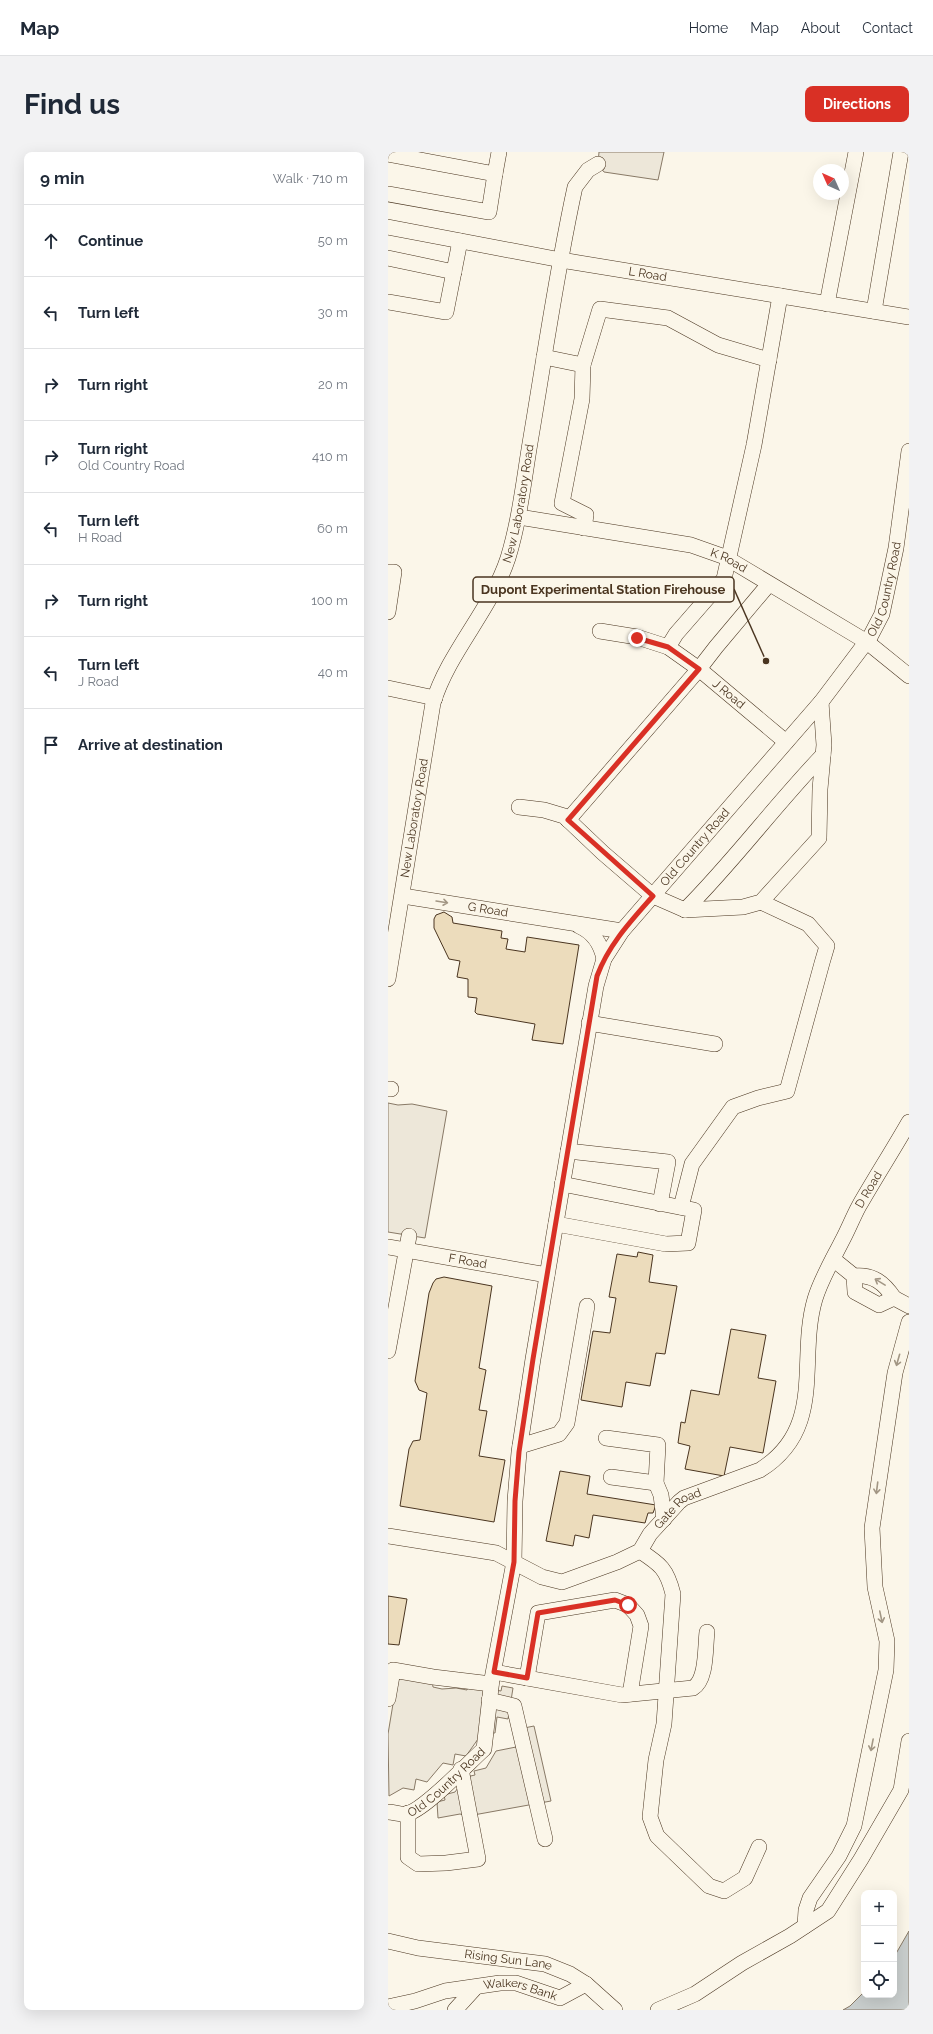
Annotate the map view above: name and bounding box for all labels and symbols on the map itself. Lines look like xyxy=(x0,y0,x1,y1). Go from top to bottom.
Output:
north arrow xyxy=(813,164,849,200)
street label: L Road xyxy=(628,264,668,284)
street label: New Laboratory Road xyxy=(500,443,537,565)
street label: Old Country Road xyxy=(864,541,904,639)
street label: K Road xyxy=(708,545,750,576)
callout: Dupont Experimental Station Firehouse xyxy=(473,577,734,602)
text: Dupont Experimental Station Firehouse xyxy=(481,582,725,597)
route end xyxy=(628,629,646,647)
street label: J Road xyxy=(710,677,748,711)
street label: New Laboratory Road xyxy=(398,757,431,879)
street label: Old Country Road xyxy=(657,805,733,889)
one-way arrow xyxy=(435,898,448,906)
street label: G Road xyxy=(467,899,509,920)
street label: D Road xyxy=(852,1169,885,1211)
street label: F Road xyxy=(448,1251,488,1271)
one-way arrow xyxy=(874,1278,886,1286)
one-way arrow xyxy=(894,1353,901,1366)
one-way arrow xyxy=(873,1481,881,1494)
street label: Gate Road xyxy=(651,1485,703,1532)
route start xyxy=(619,1596,637,1614)
one-way arrow xyxy=(878,1610,886,1623)
one-way arrow xyxy=(867,1738,875,1751)
street label: Old Country Road xyxy=(405,1745,488,1820)
street label: Rising Sun Lane xyxy=(464,1947,554,1973)
street label: Walkers Bank xyxy=(482,1976,560,2004)

